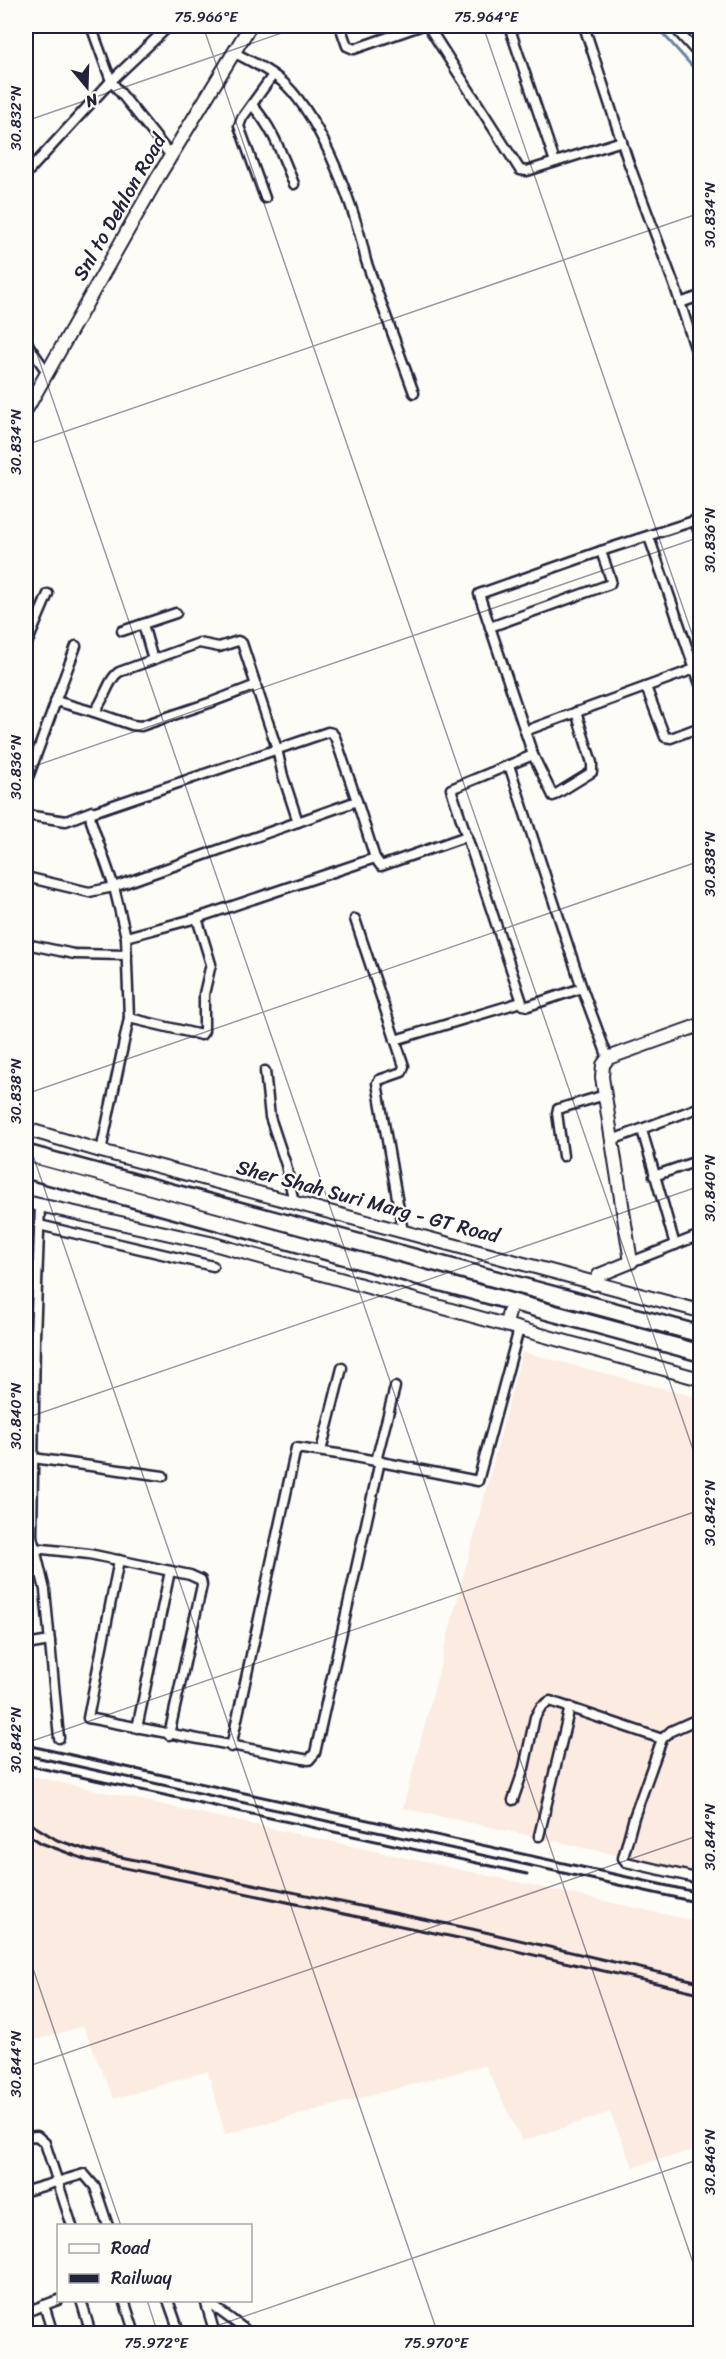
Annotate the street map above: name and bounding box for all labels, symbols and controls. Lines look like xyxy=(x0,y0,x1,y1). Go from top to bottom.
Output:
text: 75.966°E xyxy=(174,4,239,30)
text: 75.964°E xyxy=(454,4,520,30)
north arrow xyxy=(57,57,117,117)
text: 30.832°N xyxy=(3,85,29,151)
text: N xyxy=(81,85,103,117)
street label: Snl to Dehlon Road xyxy=(63,126,177,287)
text: 30.834°N xyxy=(697,182,723,248)
text: 30.834°N xyxy=(3,409,29,475)
text: 30.836°N xyxy=(697,507,723,572)
text: 30.836°N xyxy=(3,734,29,799)
text: 30.838°N xyxy=(697,831,723,897)
text: 30.838°N xyxy=(3,1058,29,1124)
street label: Sher Shah Suri Marg - GT Road xyxy=(232,1149,505,1254)
text: 30.840°N xyxy=(697,1154,723,1221)
text: 30.840°N xyxy=(3,1382,29,1449)
text: 30.842°N xyxy=(697,1479,723,1546)
text: 30.842°N xyxy=(3,1706,29,1773)
text: 30.844°N xyxy=(697,1803,723,1870)
text: 30.844°N xyxy=(3,2030,29,2097)
text: 30.846°N xyxy=(697,2128,723,2195)
legend xyxy=(57,2224,252,2302)
text: Road xyxy=(111,2232,151,2264)
text: Railway xyxy=(111,2262,173,2294)
text: 75.972°E xyxy=(124,2330,189,2356)
text: 75.970°E xyxy=(404,2330,470,2356)

